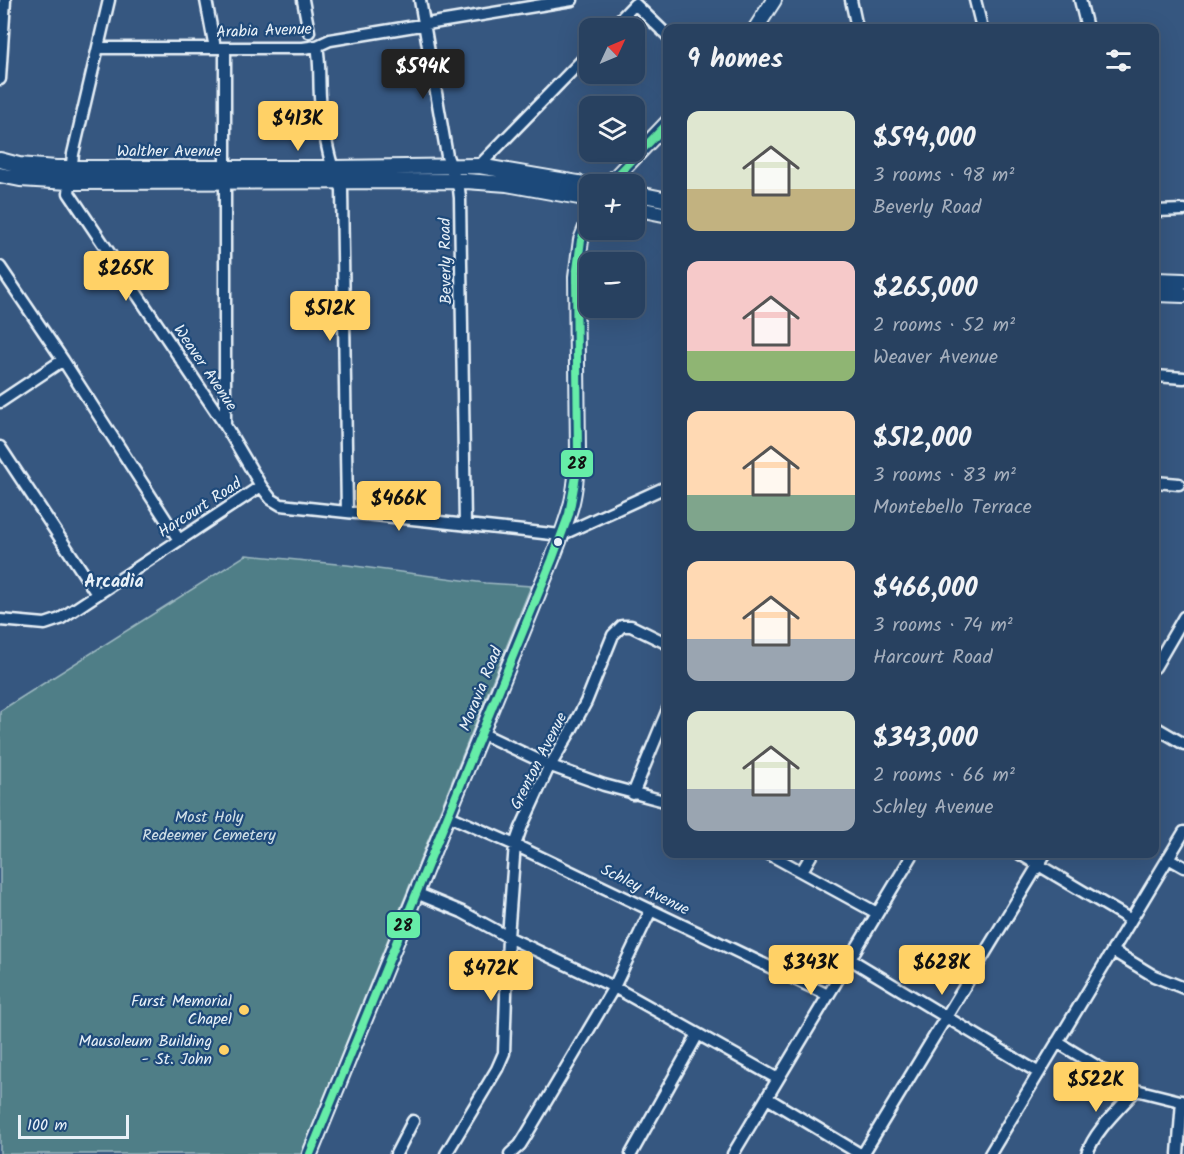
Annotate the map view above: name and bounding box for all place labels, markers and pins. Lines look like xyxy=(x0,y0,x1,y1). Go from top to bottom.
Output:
pin: $594K xyxy=(381,49,465,100)
pin: $413K xyxy=(256,101,340,152)
pin: $265K xyxy=(84,251,168,302)
pin: $512K xyxy=(288,291,372,342)
pin: $466K xyxy=(357,481,441,532)
unlabelled marker xyxy=(552,536,564,548)
pin: $343K xyxy=(769,945,853,996)
pin: $628K xyxy=(900,945,984,996)
pin: $472K xyxy=(449,951,533,1002)
place label: Furst Memorial Chapel xyxy=(131,989,232,1032)
marker: Furst Memorial Chapel xyxy=(237,1003,251,1017)
place label: Mausoleum Building - St. John xyxy=(79,1029,212,1072)
marker: Mausoleum Building - St. John xyxy=(217,1043,231,1057)
pin: $522K xyxy=(1054,1062,1138,1113)

